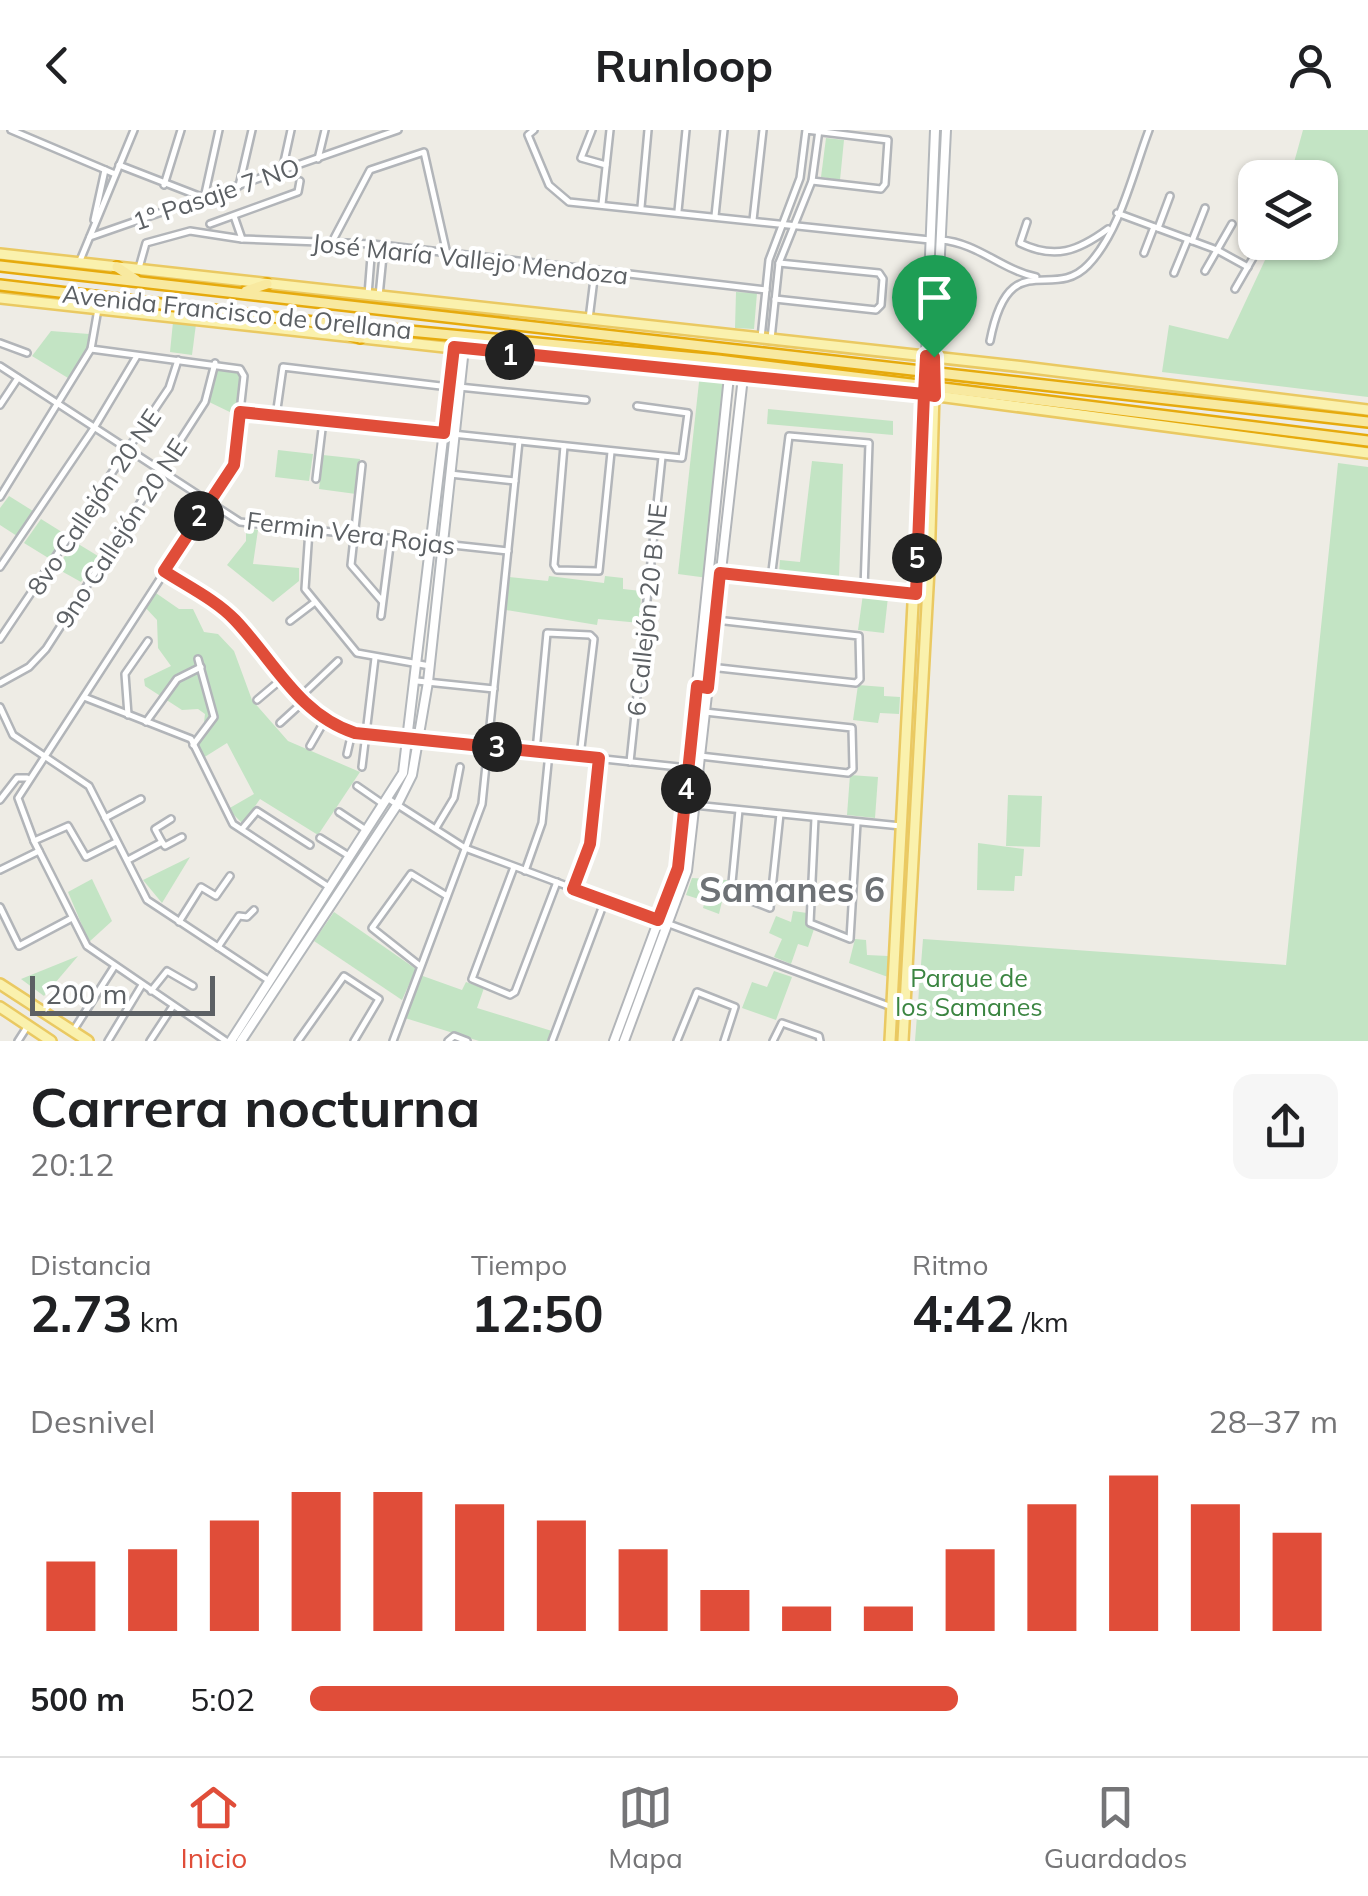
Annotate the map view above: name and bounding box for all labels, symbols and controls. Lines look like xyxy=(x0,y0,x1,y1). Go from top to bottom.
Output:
text: Runloop xyxy=(595,37,773,93)
icon: back xyxy=(30,38,85,93)
icon: person xyxy=(1283,38,1338,93)
street label: 1° Pasaje 7 NO xyxy=(128,150,303,237)
map controls xyxy=(1238,160,1338,260)
button: layers xyxy=(1238,160,1338,260)
street label: José María Vallejo Mendoza xyxy=(310,226,630,291)
pin xyxy=(892,255,977,358)
icon: arrive xyxy=(907,270,962,325)
street label: Avenida Francisco de Orellana xyxy=(61,278,413,345)
pin: 1 xyxy=(485,330,535,380)
text: 1 xyxy=(502,337,518,372)
street label: 8vo Callejón 20 NE xyxy=(20,403,167,601)
street label: 9no Callejón 20 NE xyxy=(48,432,193,633)
pin: 2 xyxy=(174,491,224,541)
text: 2 xyxy=(191,498,207,533)
street label: 6 Callejón 20 B NE xyxy=(620,502,673,718)
street label: Fermin Vera Rojas xyxy=(245,504,457,561)
pin: 5 xyxy=(892,533,942,583)
text: 5 xyxy=(909,540,925,575)
pin: 3 xyxy=(472,722,522,772)
text: 3 xyxy=(489,729,505,764)
pin: 4 xyxy=(661,764,711,814)
text: 4 xyxy=(678,771,694,806)
district label: Samanes 6 xyxy=(699,867,885,911)
park label: Parque de los Samanes xyxy=(895,962,1043,1022)
scale bar xyxy=(30,971,215,1016)
text: 200 m xyxy=(45,976,127,1011)
text: Carrera nocturna xyxy=(30,1072,480,1141)
button: share xyxy=(1233,1074,1338,1179)
text: 20:12 xyxy=(30,1144,114,1184)
text: Distancia xyxy=(30,1247,152,1282)
text: Tiempo xyxy=(471,1247,567,1282)
text: Ritmo xyxy=(912,1247,988,1282)
text: 2.73 xyxy=(30,1282,132,1345)
text: 12:50 xyxy=(471,1282,603,1345)
text: 4:42 xyxy=(912,1282,1014,1345)
text: km xyxy=(132,1304,179,1339)
text: /km xyxy=(1014,1304,1069,1339)
text: Desnivel xyxy=(30,1401,155,1441)
text: 28–37 m xyxy=(1209,1401,1338,1441)
text: 500 m xyxy=(30,1679,125,1719)
text: 5:02 xyxy=(190,1679,255,1719)
tab: Inicio xyxy=(181,1780,247,1875)
tab: Mapa xyxy=(608,1780,683,1875)
tab: Guardados xyxy=(1044,1780,1187,1875)

